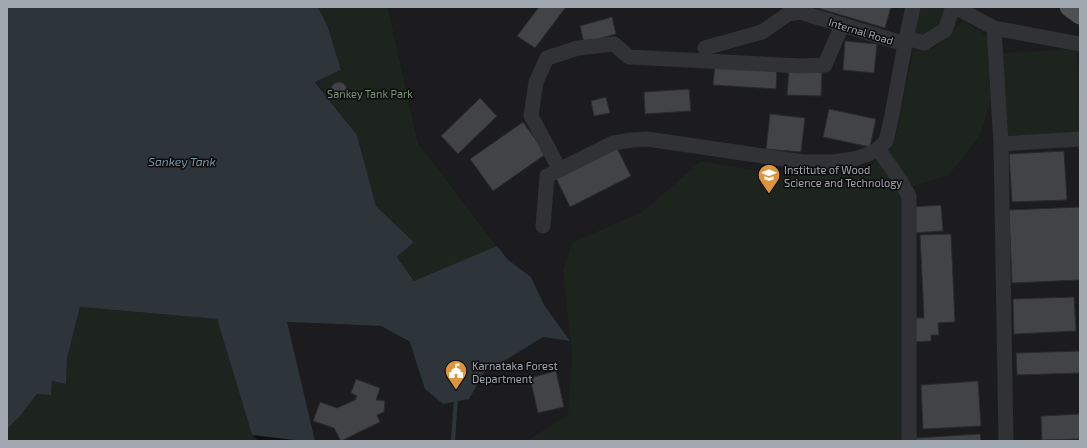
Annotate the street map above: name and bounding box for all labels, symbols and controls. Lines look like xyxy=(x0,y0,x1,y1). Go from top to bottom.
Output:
street label: Internal Road xyxy=(827,15,895,47)
park label: Sankey Tank Park xyxy=(327,87,413,100)
water label: Sankey Tank xyxy=(148,154,216,169)
school or university icon: Institute of Wood Science and Technology xyxy=(756,162,782,195)
place label: Institute of Wood Science and Technology xyxy=(784,163,902,189)
public building icon: Karnataka Forest Department xyxy=(443,358,469,391)
place label: Karnataka Forest Department xyxy=(472,359,558,385)

